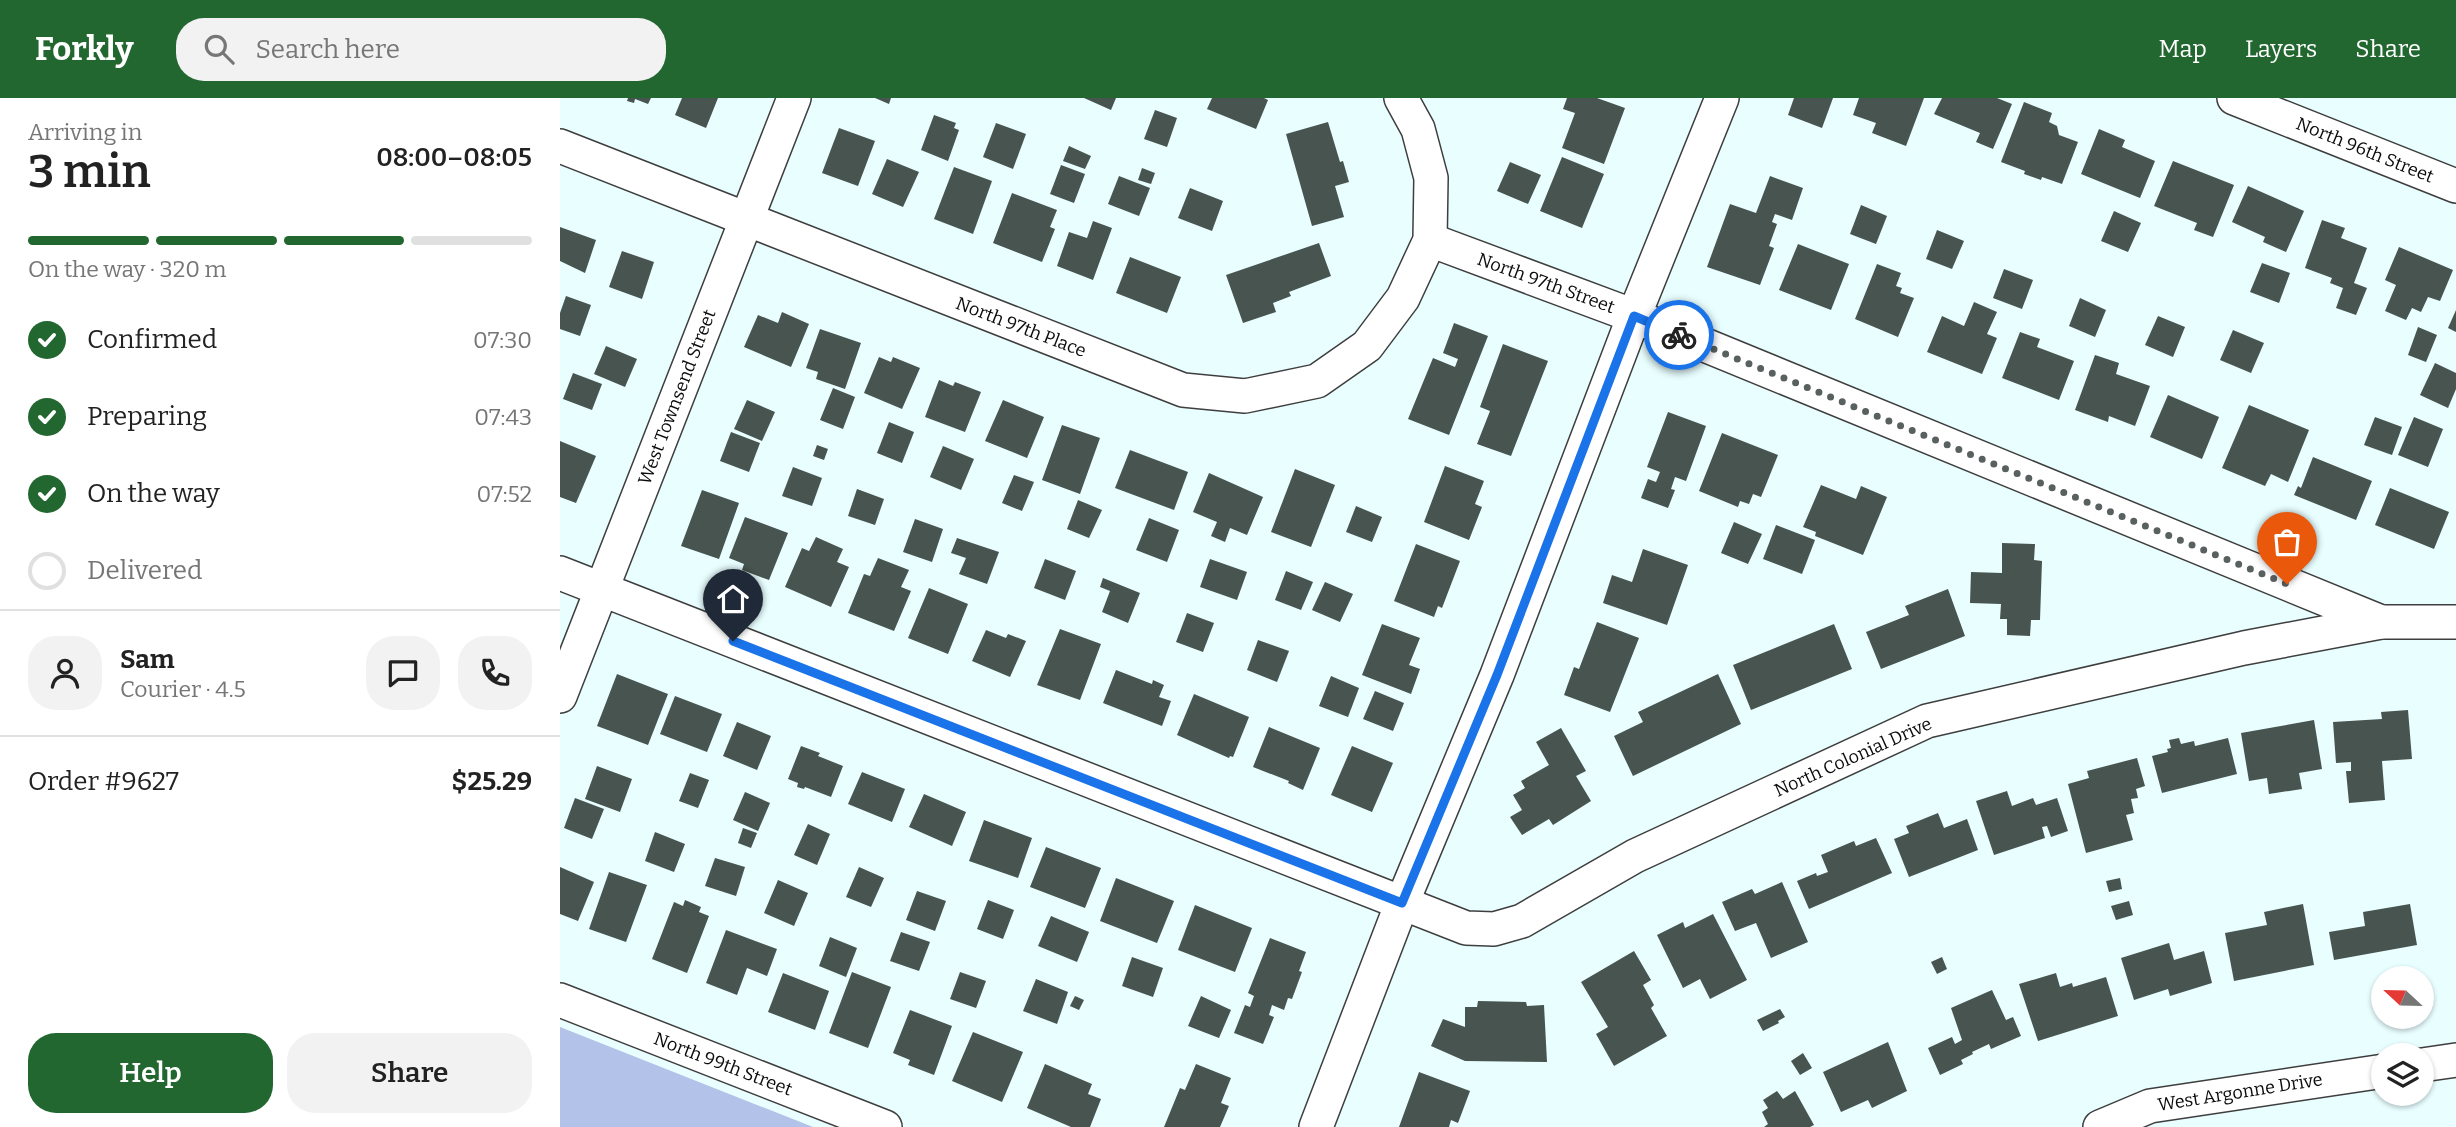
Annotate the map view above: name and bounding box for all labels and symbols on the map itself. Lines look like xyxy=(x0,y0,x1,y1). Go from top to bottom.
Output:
street label: North 96th Street xyxy=(2293,112,2437,188)
street label: North 97th Street xyxy=(1474,248,1618,318)
street label: North 97th Place xyxy=(953,292,1089,362)
courier xyxy=(1644,300,1714,370)
street label: West Townsend Street xyxy=(633,306,721,488)
pin xyxy=(2257,512,2317,584)
pin xyxy=(703,569,763,641)
street label: North Colonial Drive xyxy=(1771,712,1935,802)
north arrow xyxy=(2371,966,2434,1029)
street label: North 99th Street xyxy=(651,1027,796,1101)
street label: West Argonne Drive xyxy=(2156,1068,2324,1116)

